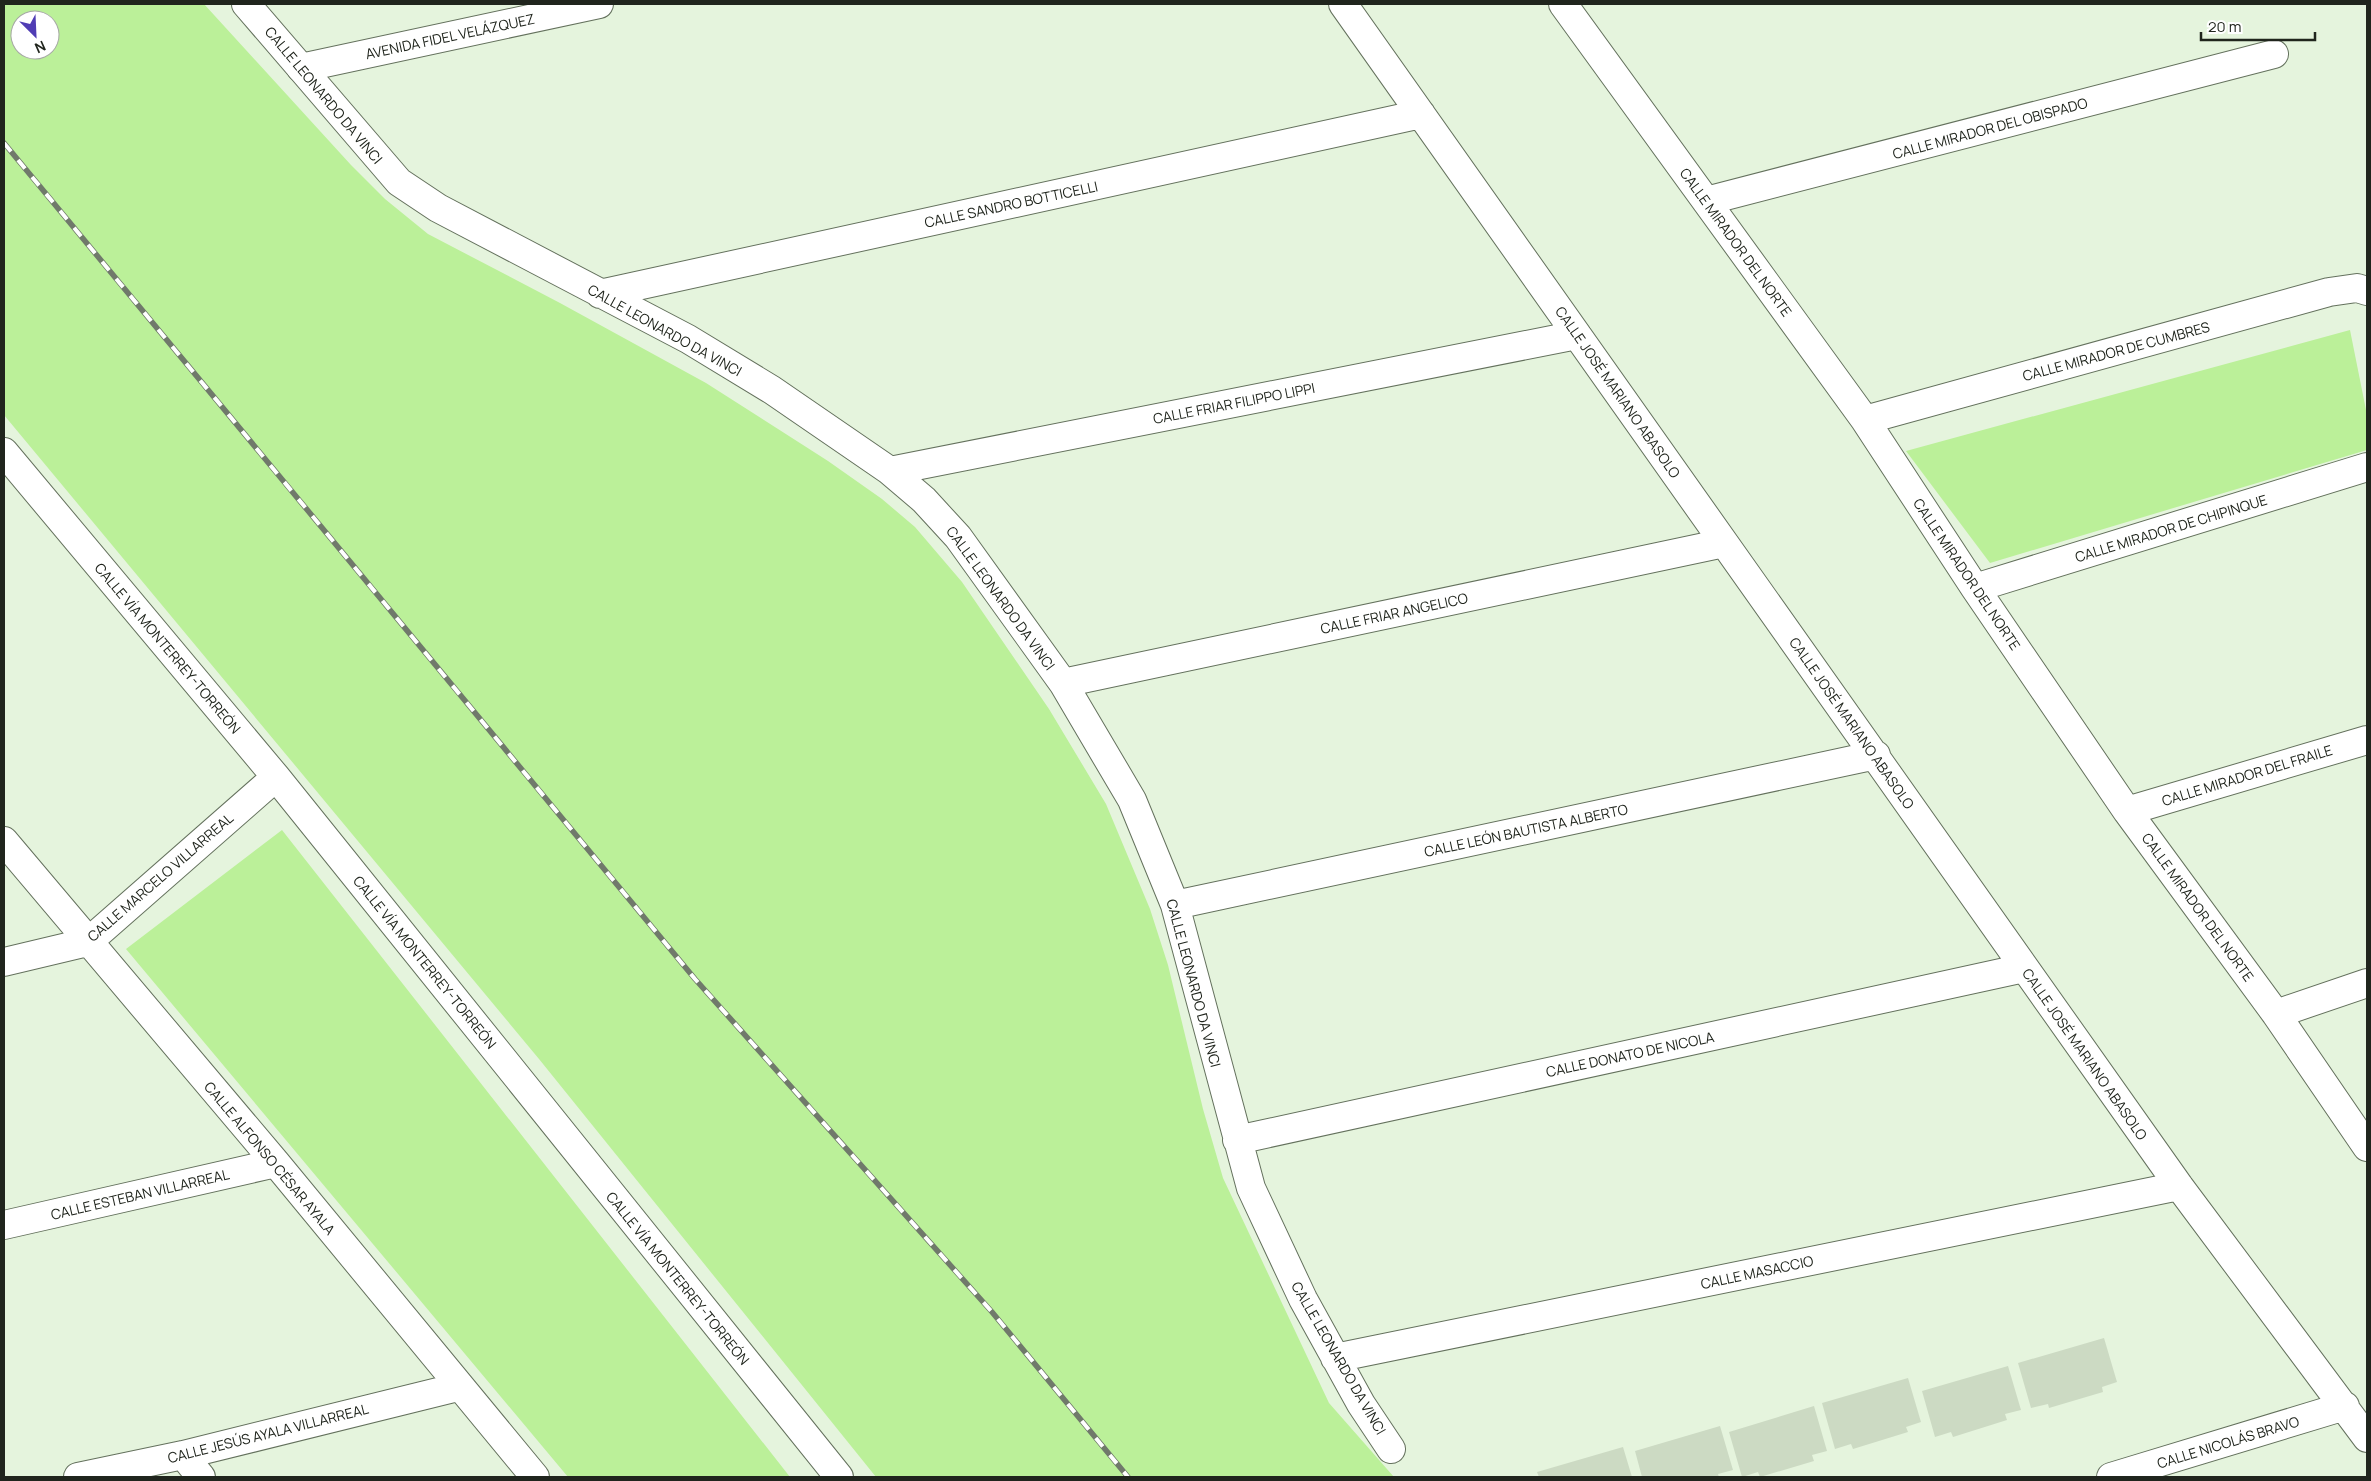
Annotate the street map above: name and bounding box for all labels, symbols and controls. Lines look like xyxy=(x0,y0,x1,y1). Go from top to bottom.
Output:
street label: AVENIDA FIDEL VELÁZQUEZ xyxy=(364,9,536,63)
north arrow xyxy=(10,10,60,60)
scale bar xyxy=(2201,10,2315,42)
text: 20 m xyxy=(2208,16,2241,37)
street label: CALLE LEONARDO DA VINCI xyxy=(261,22,387,168)
text: N xyxy=(32,37,49,58)
street label: CALLE MIRADOR DEL OBISPADO xyxy=(1890,93,2090,163)
street label: CALLE MIRADOR DEL NORTE xyxy=(1676,164,1796,320)
street label: CALLE SANDRO BOTTICELLI xyxy=(923,176,1099,232)
street label: CALLE LEONARDO DA VINCI xyxy=(585,280,745,380)
street label: CALLE JOSÉ MARIANO ABASOLO xyxy=(1551,302,1685,482)
street label: CALLE MIRADOR DE CUMBRES xyxy=(2020,317,2212,385)
street label: CALLE FRIAR FILIPPO LIPPI xyxy=(1151,378,1317,428)
street label: CALLE MIRADOR DE CHIPINQUE xyxy=(2073,490,2269,566)
street label: CALLE MIRADOR DEL NORTE xyxy=(1909,494,2025,654)
street label: CALLE LEONARDO DA VINCI xyxy=(942,522,1060,674)
street label: CALLE VÍA MONTERREY-TORREÓN xyxy=(91,559,245,737)
street label: CALLE FRIAR ANGELICO xyxy=(1319,588,1469,638)
street label: CALLE JOSÉ MARIANO ABASOLO xyxy=(1785,633,1919,813)
street label: CALLE MIRADOR DEL FRAILE xyxy=(2159,740,2335,810)
street label: CALLE LEÓN BAUTISTA ALBERTO xyxy=(1422,799,1630,861)
street label: CALLE MARCELO VILLARREAL xyxy=(83,808,237,946)
street label: CALLE MIRADOR DEL NORTE xyxy=(2138,829,2258,985)
street label: CALLE VÍA MONTERREY-TORREÓN xyxy=(349,871,501,1053)
street label: CALLE LEONARDO DA VINCI xyxy=(1162,897,1226,1069)
street label: CALLE JOSÉ MARIANO ABASOLO xyxy=(2018,964,2152,1144)
street label: CALLE DONATO DE NICOLA xyxy=(1544,1027,1716,1081)
street label: CALLE ALFONSO CÉSAR AYALA xyxy=(200,1077,340,1239)
street label: CALLE ESTEBAN VILLARREAL xyxy=(49,1164,231,1224)
street label: CALLE VÍA MONTERREY-TORREÓN xyxy=(602,1187,754,1369)
street label: CALLE MASACCIO xyxy=(1699,1251,1815,1293)
street label: CALLE LEONARDO DA VINCI xyxy=(1287,1278,1391,1438)
street label: CALLE JESÚS AYALA VILLARREAL xyxy=(166,1399,370,1467)
street label: CALLE NICOLÁS BRAVO xyxy=(2155,1411,2301,1473)

